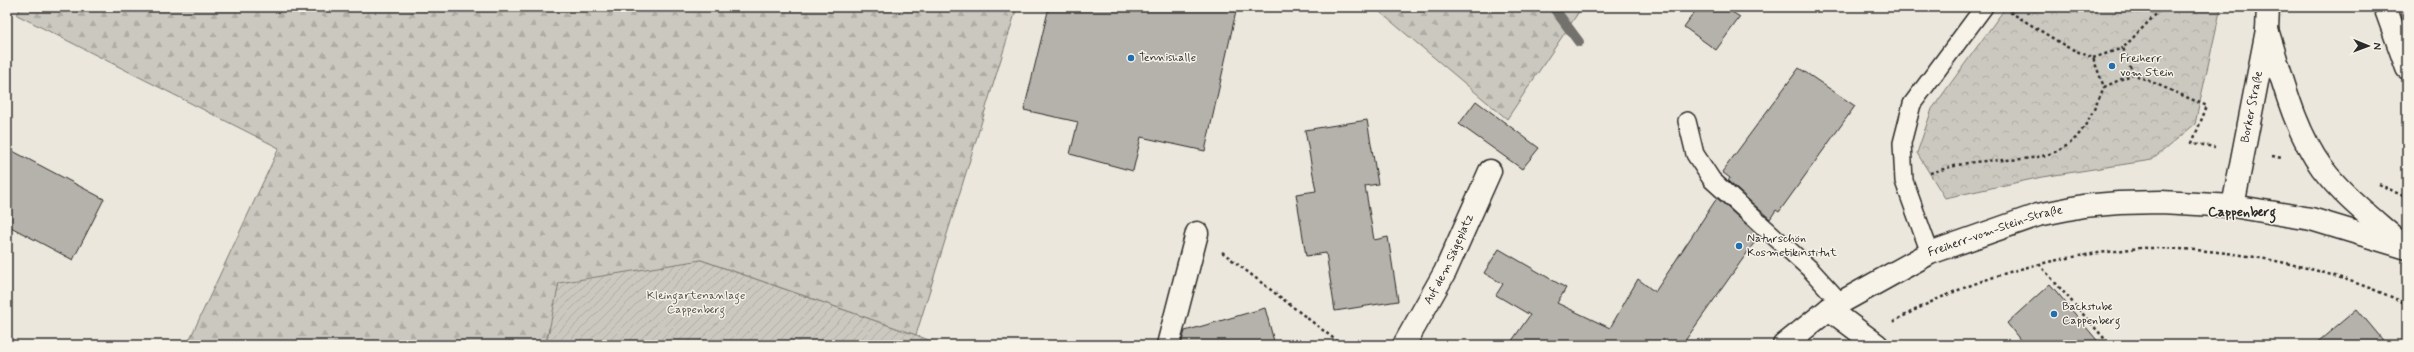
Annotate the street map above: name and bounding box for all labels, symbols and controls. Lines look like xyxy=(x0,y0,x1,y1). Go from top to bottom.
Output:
north arrow xyxy=(2348,26,2388,66)
text: N xyxy=(2370,42,2384,50)
place label: Tennishalle xyxy=(1139,50,1196,66)
place label: Freiherr vom Stein xyxy=(2120,51,2173,81)
marker: Tennishalle xyxy=(1126,53,1136,63)
marker: Freiherr vom Stein xyxy=(2107,61,2117,71)
street label: Borker Straße xyxy=(2237,69,2267,144)
street label: Freiherr-vom-Stein-Straße xyxy=(1926,202,2064,261)
district label: Cappenberg xyxy=(2208,203,2277,224)
street label: Auf dem Sägeplatz xyxy=(1420,211,1478,307)
place label: Naturschön Kosmetikinstitut xyxy=(1747,231,1837,261)
marker: Naturschön Kosmetikinstitut xyxy=(1734,241,1744,251)
park label: Kleingartenanlage Cappenberg xyxy=(647,288,745,319)
place label: Backstube Cappenberg xyxy=(2062,299,2121,330)
marker: Backstube Cappenberg xyxy=(2049,309,2059,319)

